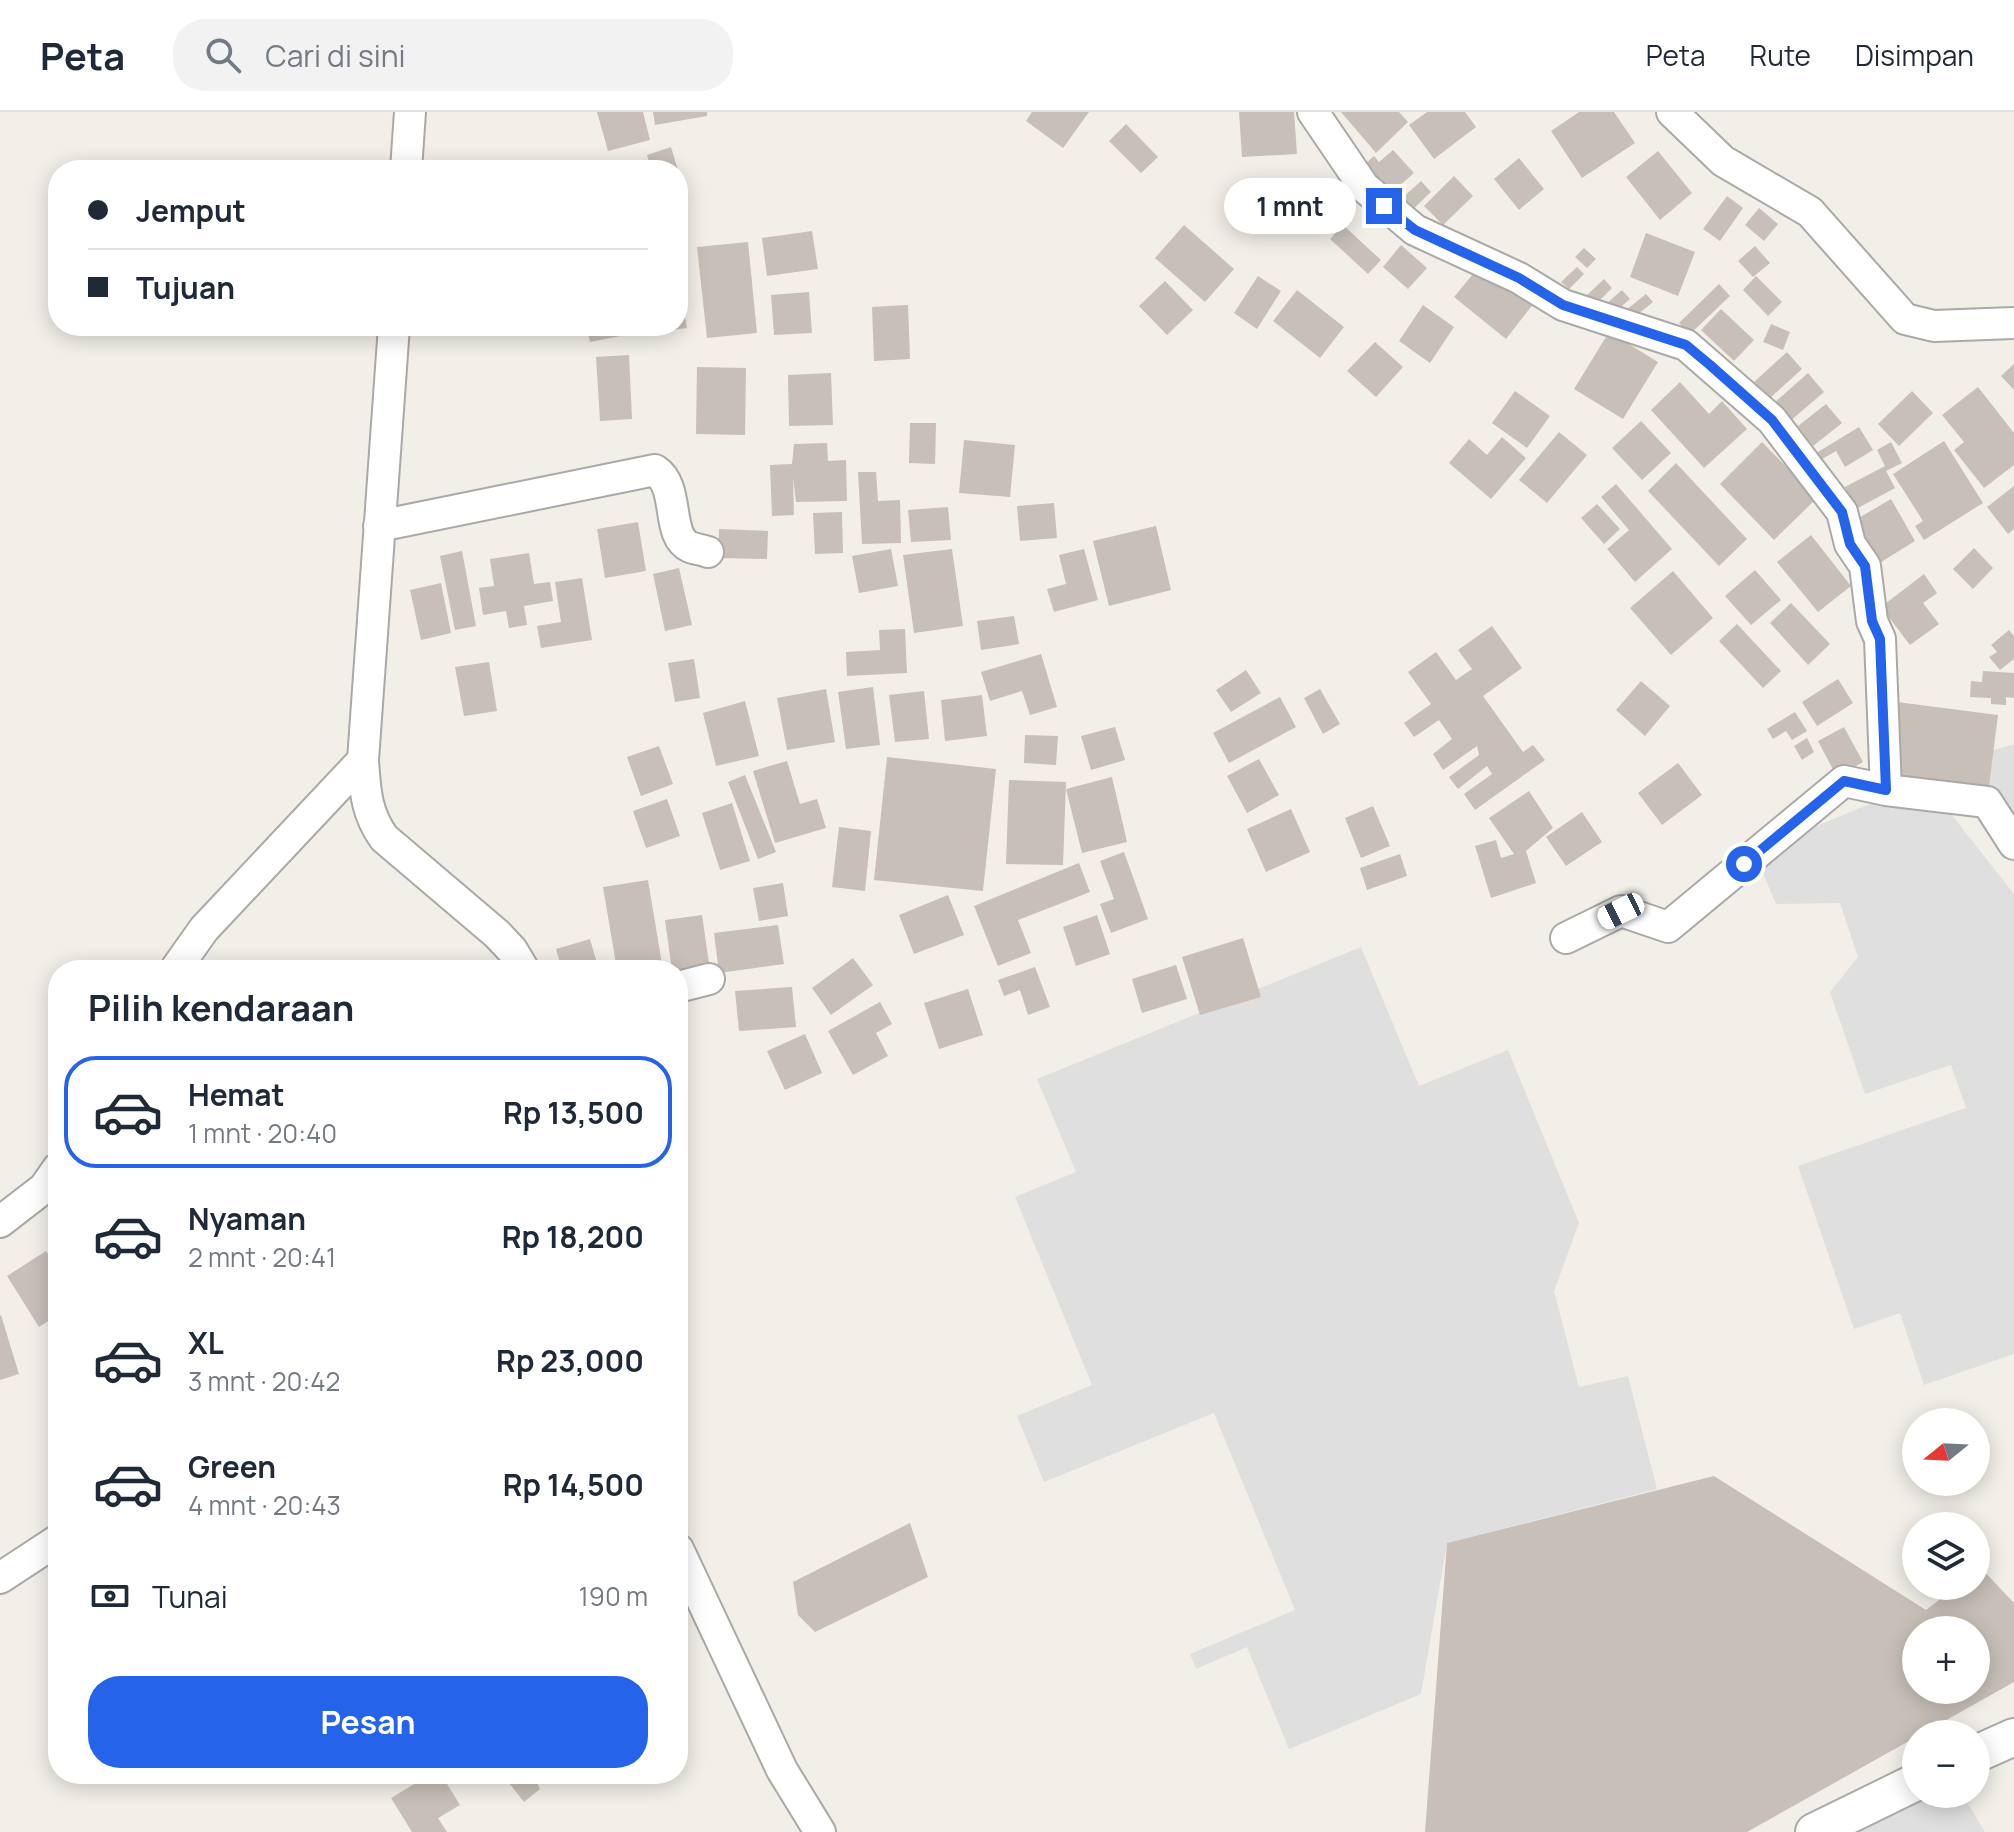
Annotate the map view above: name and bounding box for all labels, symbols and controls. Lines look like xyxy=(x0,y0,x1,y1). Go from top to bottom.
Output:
search box xyxy=(173,19,733,91)
text: Peta xyxy=(40,29,125,81)
icon: search xyxy=(201,33,245,77)
text: Cari di sini xyxy=(265,35,405,76)
text: Peta xyxy=(1646,36,1706,74)
text: Rute xyxy=(1750,36,1811,74)
text: Disimpan xyxy=(1855,36,1974,74)
callout: 1 mnt xyxy=(1224,178,1356,234)
text: 1 mnt xyxy=(1256,188,1324,224)
route end xyxy=(1366,188,1402,224)
text: Jemput xyxy=(136,190,246,231)
text: Tujuan xyxy=(136,267,235,308)
route start xyxy=(1726,846,1762,882)
car xyxy=(1594,890,1648,932)
text: Pilih kendaraan xyxy=(88,983,354,1032)
text: Hemat xyxy=(188,1074,285,1115)
icon: car xyxy=(92,1076,164,1148)
text: Rp 13,500 xyxy=(503,1092,644,1133)
text: 1 mnt · 20:40 xyxy=(188,1115,337,1151)
text: Nyaman xyxy=(188,1198,306,1239)
icon: car xyxy=(92,1200,164,1272)
text: Rp 18,200 xyxy=(502,1216,644,1257)
text: 2 mnt · 20:41 xyxy=(188,1239,336,1275)
text: XL xyxy=(188,1322,224,1363)
icon: car xyxy=(92,1324,164,1396)
text: Rp 23,000 xyxy=(496,1340,644,1381)
text: 3 mnt · 20:42 xyxy=(188,1363,340,1399)
north arrow xyxy=(1902,1408,1990,1496)
map controls xyxy=(1902,1408,1990,1808)
text: Green xyxy=(188,1446,276,1487)
icon: car xyxy=(92,1448,164,1520)
text: Rp 14,500 xyxy=(503,1464,644,1505)
text: 4 mnt · 20:43 xyxy=(188,1487,341,1523)
button: layers xyxy=(1902,1512,1990,1600)
icon: cash xyxy=(88,1574,132,1618)
text: Tunai xyxy=(152,1576,228,1617)
text: 190 m xyxy=(579,1578,648,1614)
button: + xyxy=(1902,1616,1990,1704)
button: Pesan xyxy=(88,1676,648,1768)
button: − xyxy=(1902,1720,1990,1808)

